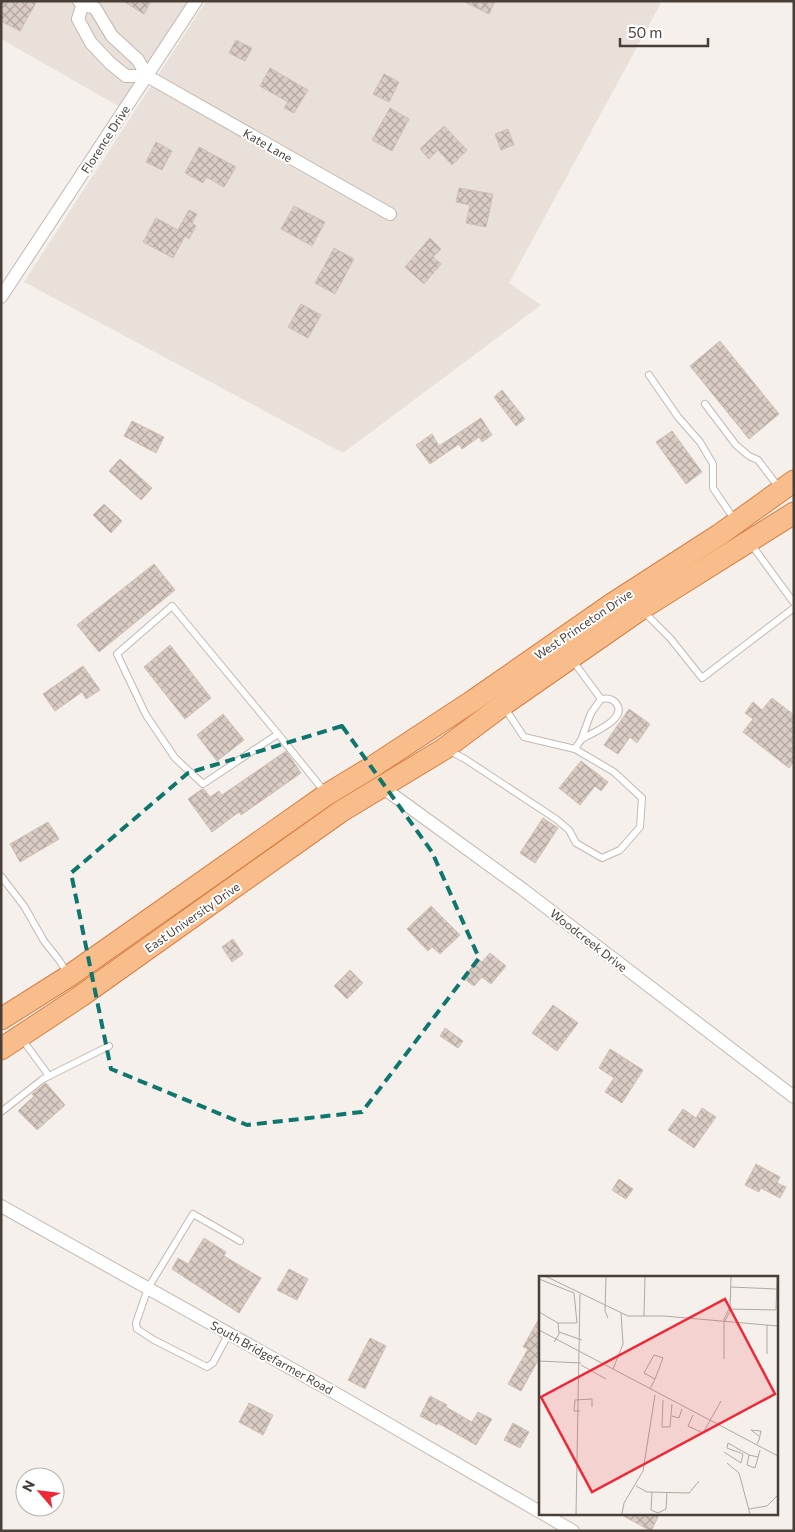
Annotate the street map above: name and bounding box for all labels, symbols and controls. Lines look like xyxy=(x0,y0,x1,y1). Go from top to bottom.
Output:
scale bar xyxy=(620,15,708,47)
text: 50 m xyxy=(628,23,662,41)
street label: Florence Drive xyxy=(78,102,132,176)
street label: Kate Lane xyxy=(241,125,295,165)
street label: West Princeton Drive xyxy=(531,586,635,662)
street label: East University Drive xyxy=(142,879,242,955)
street label: Woodcreek Drive xyxy=(548,906,630,974)
inset map xyxy=(539,1276,778,1514)
street label: South Bridgefarmer Road xyxy=(208,1317,336,1397)
north arrow xyxy=(15,1467,65,1517)
text: N xyxy=(18,1477,38,1494)

